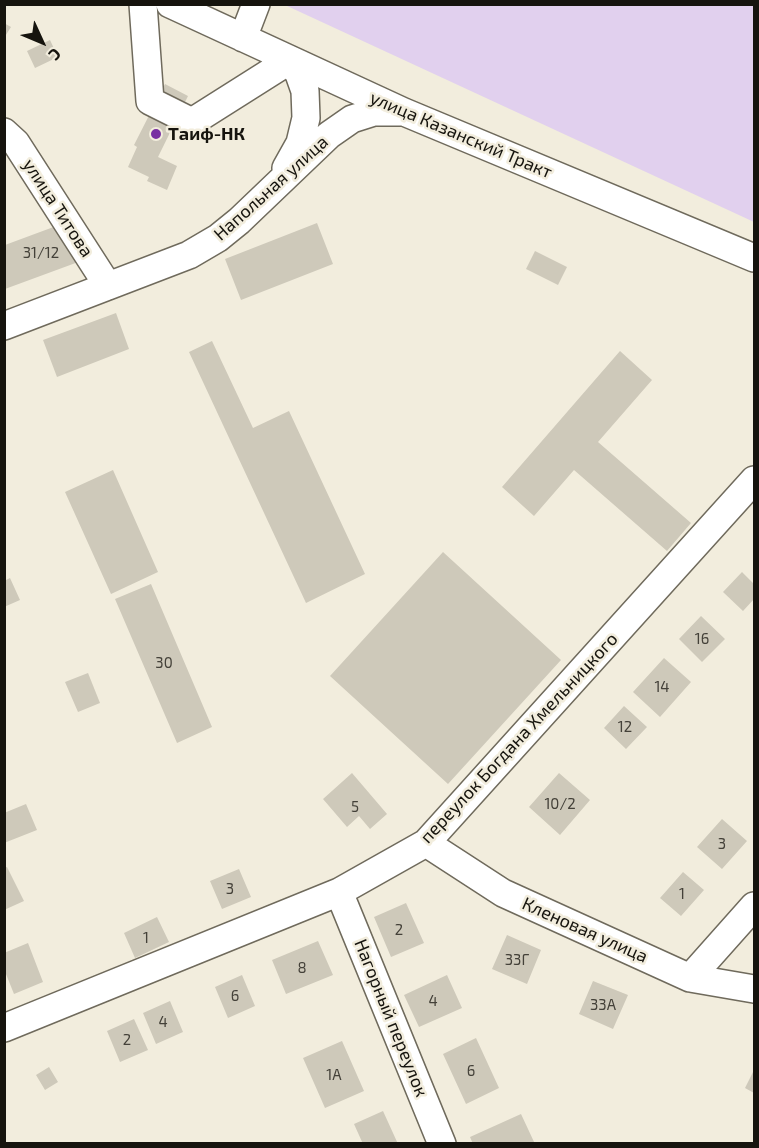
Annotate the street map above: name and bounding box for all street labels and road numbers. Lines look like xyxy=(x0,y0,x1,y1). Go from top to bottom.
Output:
street label: улица Казанский Тракт xyxy=(367,87,555,183)
street label: Напольная улица xyxy=(209,131,333,245)
street label: улица Титова xyxy=(18,155,98,261)
street label: переулок Богдана Хмельницкого xyxy=(416,628,622,848)
street label: Кленовая улица xyxy=(519,893,651,967)
street label: Нагорный переулок xyxy=(349,936,433,1100)

